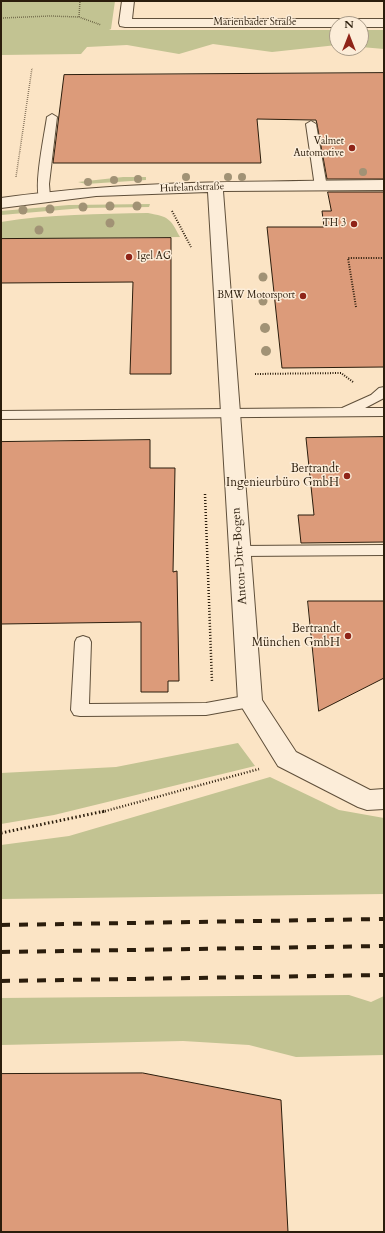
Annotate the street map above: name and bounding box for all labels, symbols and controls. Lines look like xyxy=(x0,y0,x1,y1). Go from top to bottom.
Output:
north arrow xyxy=(329,16,369,56)
street label: Marienbader Straße xyxy=(214,17,296,29)
text: N xyxy=(344,17,354,32)
place label: Valmet Automotive xyxy=(293,136,344,160)
marker: Valmet Automotive xyxy=(347,143,357,153)
street label: Hufelandstraße xyxy=(160,181,224,195)
place label: TH 3 xyxy=(322,218,346,230)
marker: TH 3 xyxy=(349,219,359,229)
place label: Igel AG xyxy=(137,251,171,263)
marker: Igel AG xyxy=(124,252,134,262)
place label: BMW Motorsport xyxy=(217,290,295,302)
marker: BMW Motorsport xyxy=(298,291,308,301)
place label: Bertrandt Ingenieurbüro GmbH xyxy=(226,462,339,490)
marker: Bertrandt Ingenieurbüro GmbH xyxy=(342,471,352,481)
street label: Anton-Ditt-Bogen xyxy=(229,507,251,605)
place label: Bertrandt München GmbH xyxy=(252,622,340,650)
marker: Bertrandt München GmbH xyxy=(343,631,353,641)

